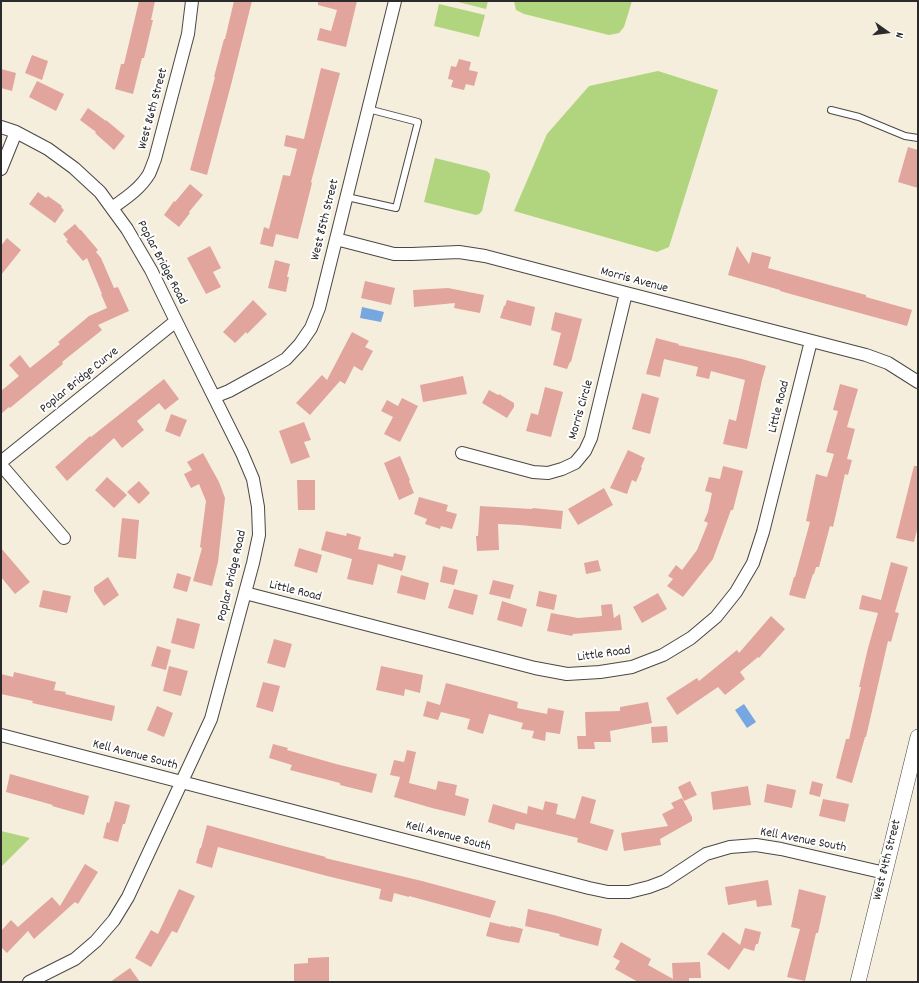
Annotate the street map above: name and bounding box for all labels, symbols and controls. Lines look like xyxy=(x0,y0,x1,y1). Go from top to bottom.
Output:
north arrow xyxy=(867,12,907,52)
text: N xyxy=(890,30,907,39)
street label: West 86th Street xyxy=(136,67,172,151)
street label: West 85th Street xyxy=(308,178,344,262)
street label: Poplar Bridge Road xyxy=(132,218,190,308)
street label: Morris Avenue xyxy=(598,264,670,298)
street label: Poplar Bridge Curve xyxy=(38,345,122,417)
street label: Morris Circle xyxy=(566,378,598,442)
street label: Little Road xyxy=(766,379,794,435)
street label: Poplar Bridge Road xyxy=(215,529,251,623)
street label: Little Road xyxy=(267,578,323,606)
street label: Little Road xyxy=(576,644,632,666)
street label: Kell Avenue South xyxy=(91,737,179,775)
street label: Kell Avenue South xyxy=(404,818,492,856)
street label: West 84th Street xyxy=(870,818,906,902)
street label: Kell Avenue South xyxy=(759,825,847,857)

